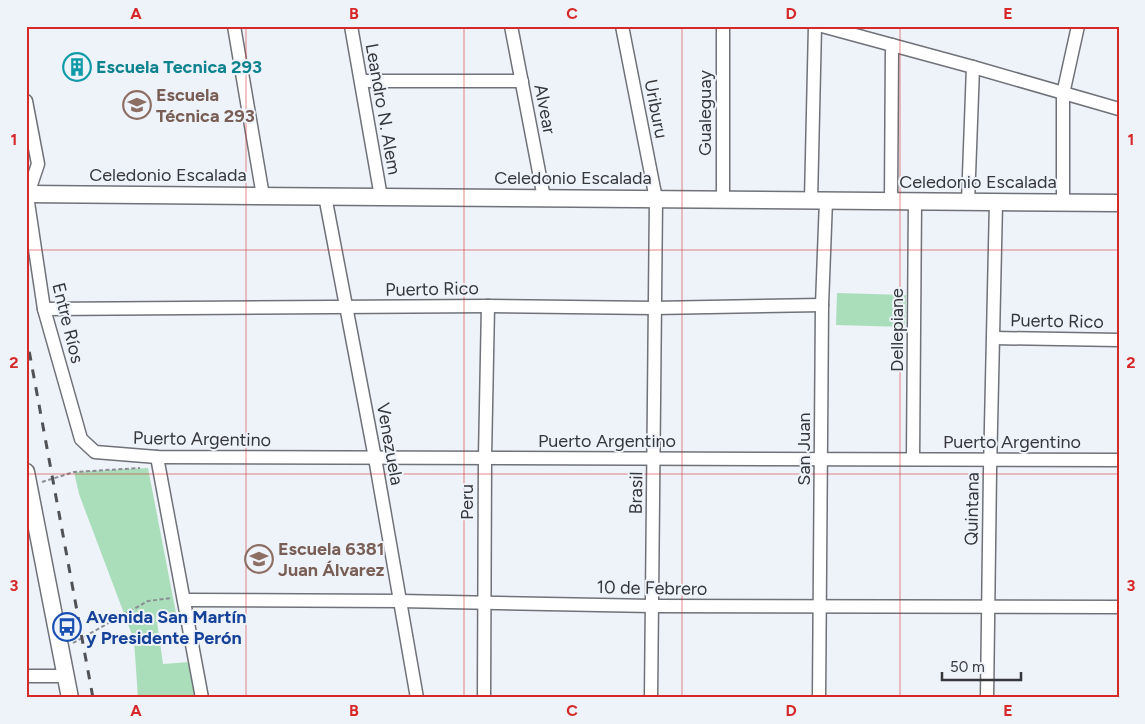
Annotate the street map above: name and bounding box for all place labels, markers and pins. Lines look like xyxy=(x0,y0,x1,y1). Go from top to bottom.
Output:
building icon: Escuela Tecnica 293 xyxy=(62,52,92,82)
place label: Escuela Tecnica 293 xyxy=(96,56,262,78)
place label: Escuela Técnica 293 xyxy=(156,84,255,127)
school or university icon: Escuela Técnica 293 xyxy=(122,90,152,120)
place label: Escuela 6381 Juan Álvarez xyxy=(278,538,385,581)
school or university icon: Escuela 6381 Juan Álvarez xyxy=(244,544,274,574)
place label: Avenida San Martín y Presidente Perón xyxy=(86,606,246,649)
bus stop icon: Avenida San Martín y Presidente Perón xyxy=(52,612,82,642)

